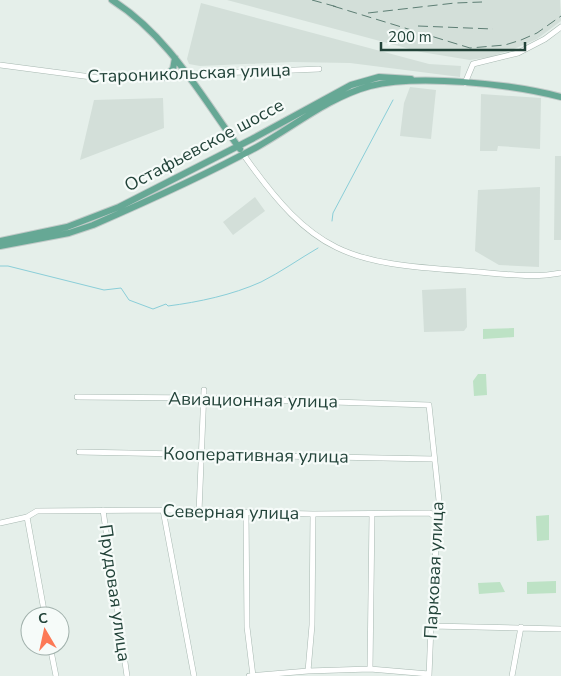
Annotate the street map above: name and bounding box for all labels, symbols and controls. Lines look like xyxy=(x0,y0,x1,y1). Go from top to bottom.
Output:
scale bar xyxy=(381,20,525,52)
text: 200 m xyxy=(388,27,432,47)
street label: Староникольская улица xyxy=(87,57,291,89)
street label: Остафьевское шоссе xyxy=(120,93,288,197)
street label: Авиационная улица xyxy=(168,387,338,413)
street label: Кооперативная улица xyxy=(163,441,349,469)
street label: Северная улица xyxy=(162,499,300,525)
street label: Парковая улица xyxy=(418,501,450,639)
street label: Прудовая улица xyxy=(93,523,137,663)
north arrow xyxy=(20,606,70,656)
text: С xyxy=(37,608,50,629)

